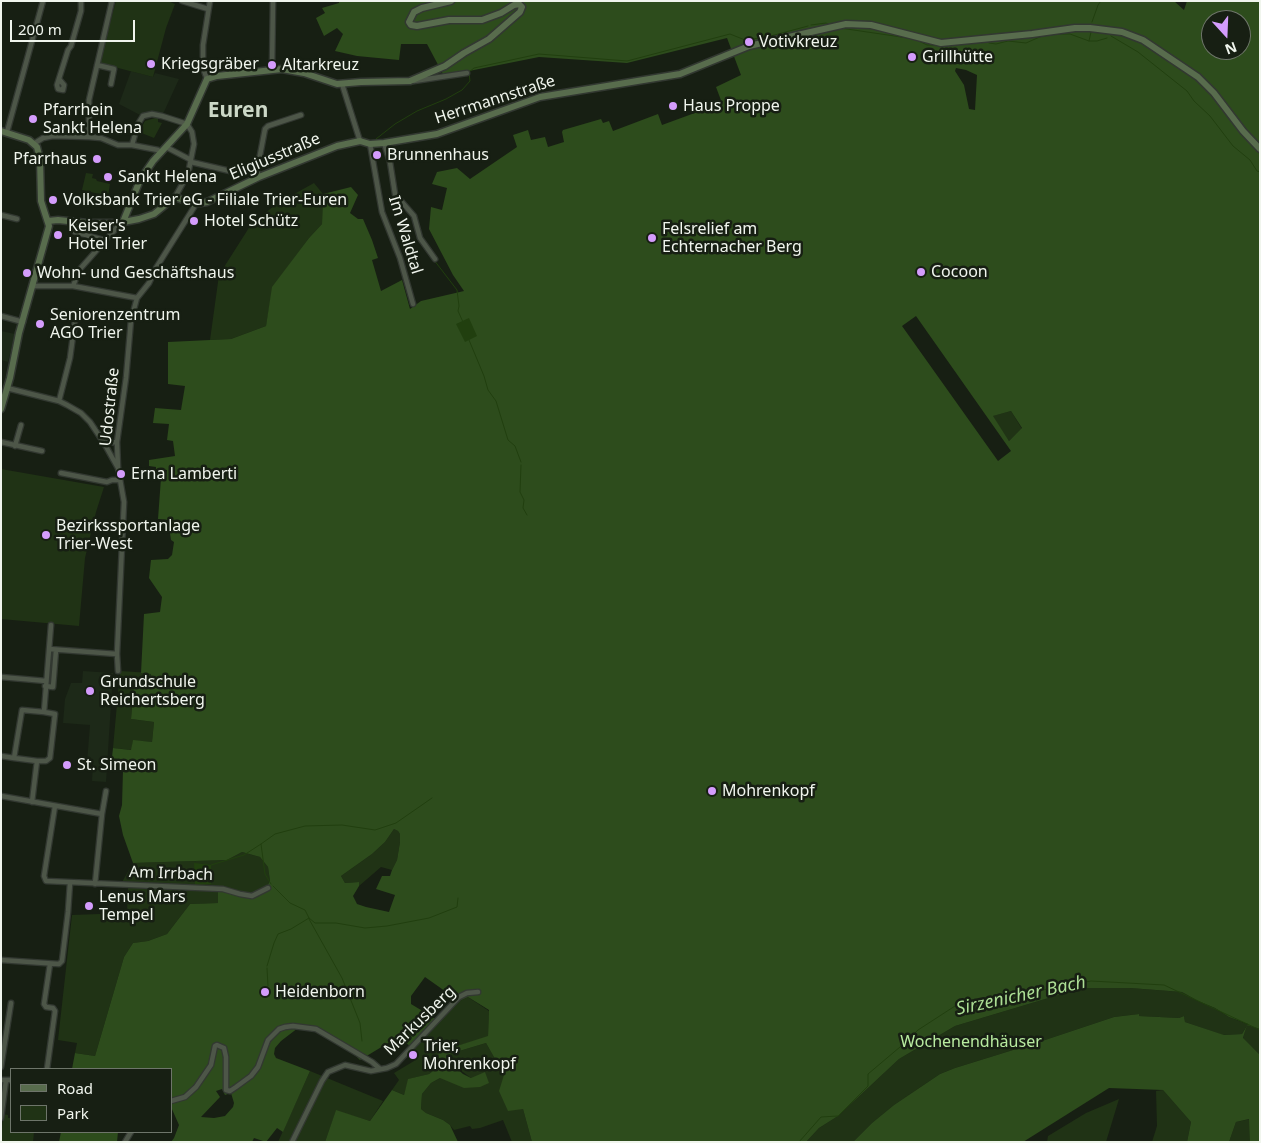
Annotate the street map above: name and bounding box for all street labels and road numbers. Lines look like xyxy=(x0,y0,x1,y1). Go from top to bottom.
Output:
street label: Herrmannstraße xyxy=(432,71,558,129)
street label: Eligiusstraße xyxy=(227,129,323,185)
street label: Im Waldtal xyxy=(384,193,426,277)
street label: Udostraße xyxy=(96,367,124,447)
street label: Am Irrbach xyxy=(129,863,213,885)
street label: Markusberg xyxy=(380,982,460,1060)

